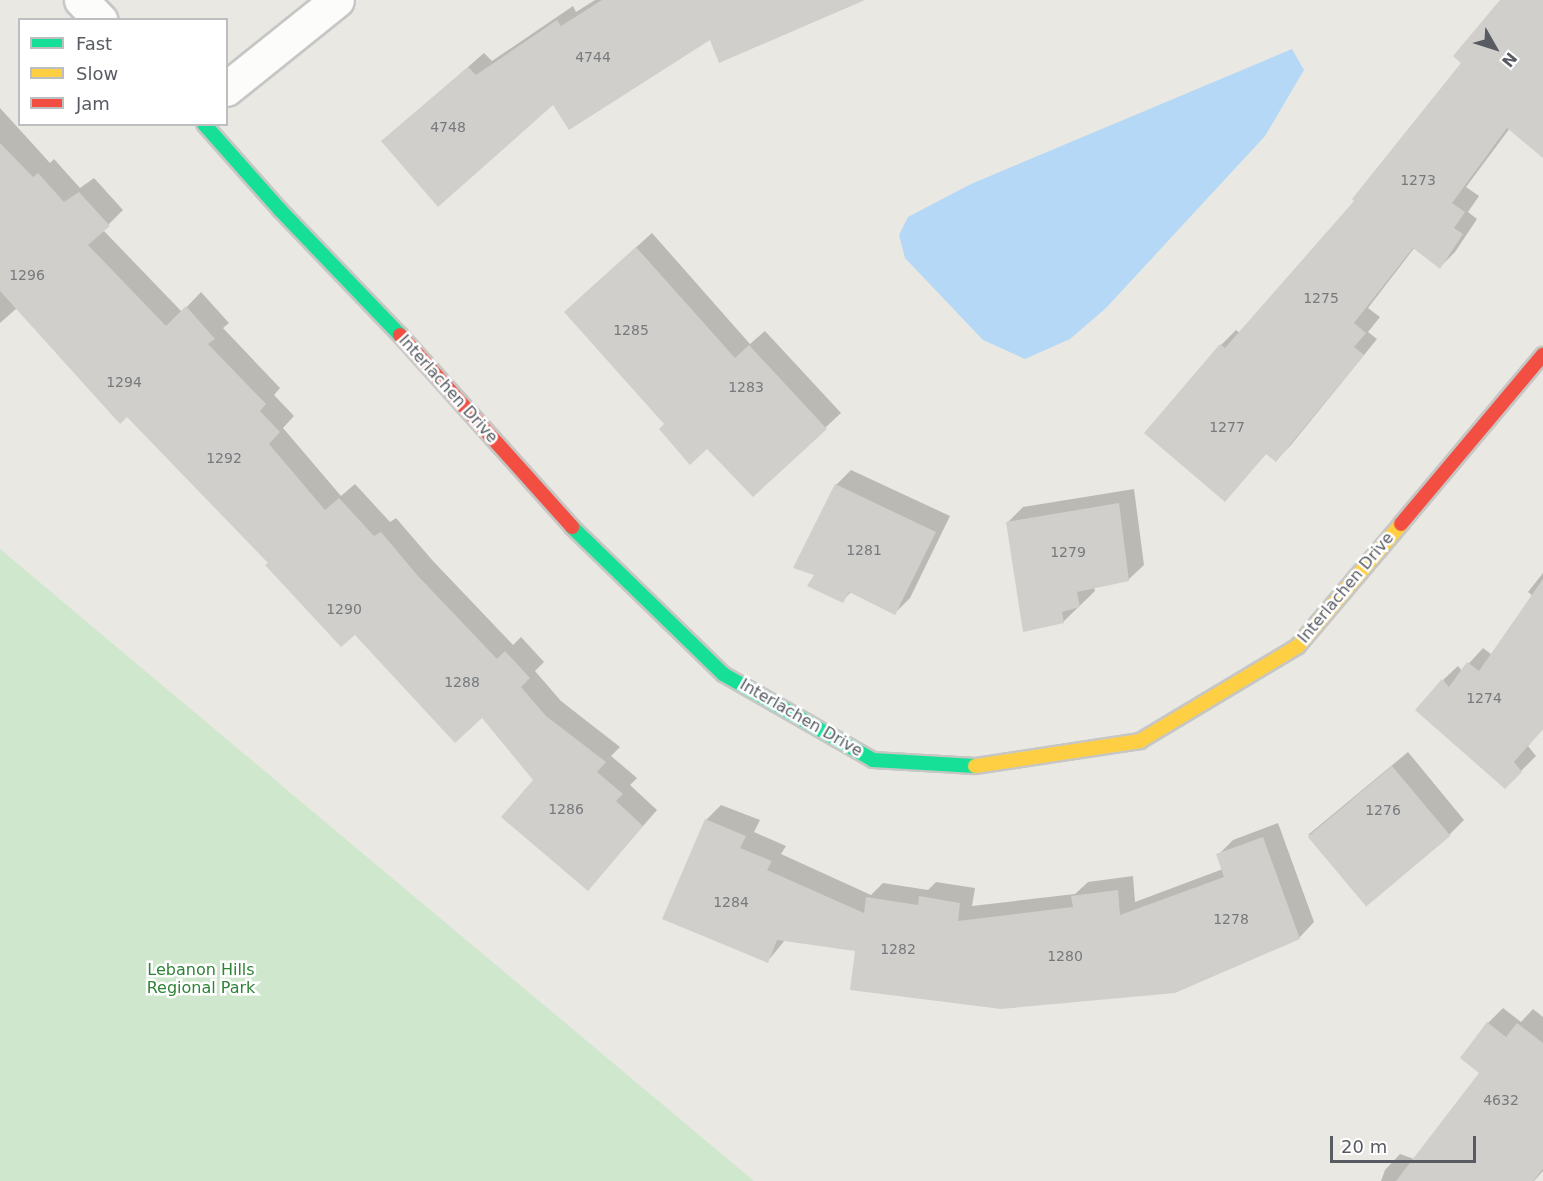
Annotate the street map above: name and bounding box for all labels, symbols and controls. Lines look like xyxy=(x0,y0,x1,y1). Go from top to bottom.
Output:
legend xyxy=(18,18,228,126)
north arrow xyxy=(1465,18,1525,78)
text: Fast xyxy=(76,33,112,54)
text: N xyxy=(1498,48,1521,71)
house number: 4744 xyxy=(575,49,611,65)
text: Slow xyxy=(76,63,118,84)
text: Jam xyxy=(76,93,110,114)
house number: 4748 xyxy=(430,119,466,135)
house number: 1273 xyxy=(1400,172,1436,188)
house number: 1296 xyxy=(9,267,45,283)
house number: 1275 xyxy=(1303,290,1339,306)
house number: 1285 xyxy=(613,322,649,338)
street label: Interlachen Drive xyxy=(395,331,501,447)
house number: 1294 xyxy=(106,374,142,390)
house number: 1283 xyxy=(728,379,764,395)
house number: 1277 xyxy=(1209,419,1245,435)
house number: 1292 xyxy=(206,450,242,466)
street label: Interlachen Drive xyxy=(1294,529,1398,647)
house number: 1281 xyxy=(846,542,882,558)
house number: 1279 xyxy=(1050,544,1086,560)
house number: 1290 xyxy=(326,601,362,617)
house number: 1288 xyxy=(444,674,480,690)
street label: Interlachen Drive xyxy=(736,675,866,761)
house number: 1274 xyxy=(1466,690,1502,706)
house number: 1286 xyxy=(548,801,584,817)
house number: 1276 xyxy=(1365,802,1401,818)
house number: 1284 xyxy=(713,894,749,910)
house number: 1278 xyxy=(1213,911,1249,927)
house number: 1282 xyxy=(880,941,916,957)
house number: 1280 xyxy=(1047,948,1083,964)
park label: Lebanon Hills Regional Park xyxy=(147,960,255,998)
house number: 4632 xyxy=(1483,1092,1519,1108)
scale bar xyxy=(1333,1124,1478,1162)
text: 20 m xyxy=(1341,1136,1387,1157)

